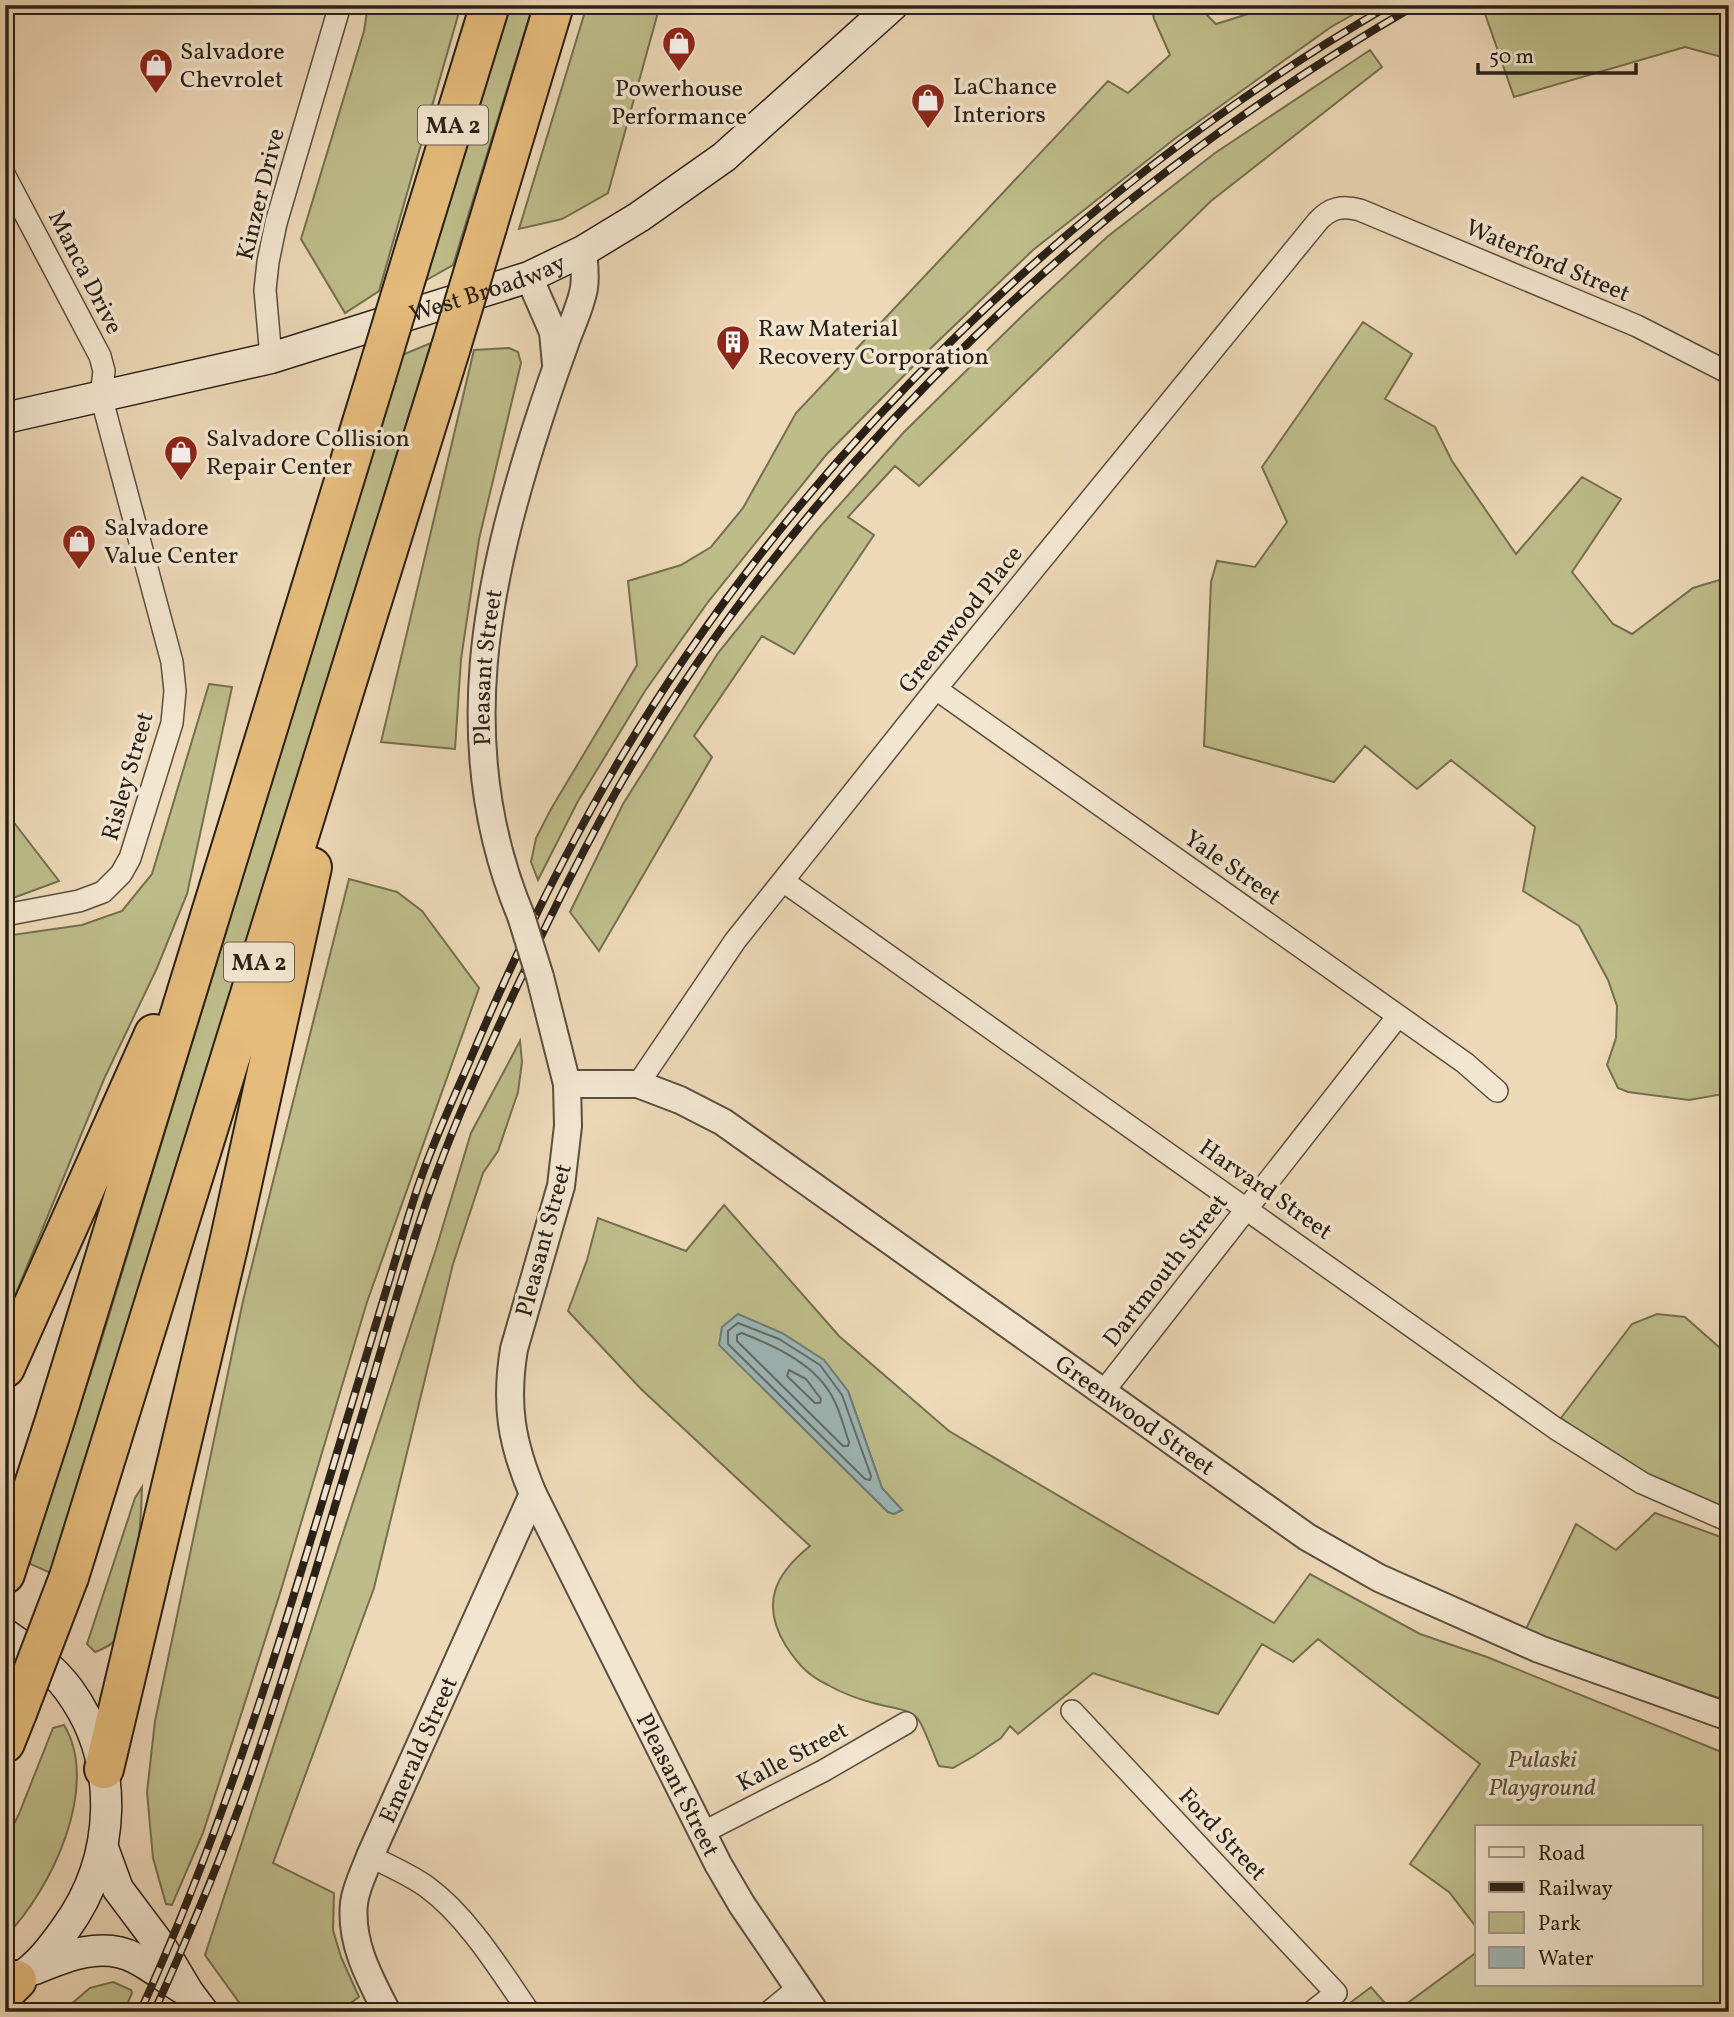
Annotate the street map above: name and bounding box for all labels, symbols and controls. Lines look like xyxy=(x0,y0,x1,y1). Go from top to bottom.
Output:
shop icon: Powerhouse Performance xyxy=(660,24,698,73)
scale bar xyxy=(1478,32,1636,76)
place label: Salvadore Chevrolet xyxy=(180,36,285,98)
text: 50 m xyxy=(1489,43,1534,72)
shop icon: Salvadore Chevrolet xyxy=(137,46,175,95)
place label: LaChance Interiors xyxy=(953,71,1057,133)
place label: Powerhouse Performance xyxy=(611,73,747,135)
shop icon: LaChance Interiors xyxy=(909,81,947,130)
road number: MA 2 xyxy=(418,106,488,144)
street label: Kinzer Drive xyxy=(229,125,295,264)
street label: Manca Drive xyxy=(38,205,130,341)
street label: Waterford Street xyxy=(1460,212,1635,312)
street label: West Broadway xyxy=(406,247,572,332)
place label: Raw Material Recovery Corporation xyxy=(758,313,989,375)
building icon: Raw Material Recovery Corporation xyxy=(714,323,752,372)
place label: Salvadore Collision Repair Center xyxy=(206,423,410,485)
shop icon: Salvadore Collision Repair Center xyxy=(162,433,200,482)
place label: Salvadore Value Center xyxy=(104,512,238,574)
shop icon: Salvadore Value Center xyxy=(60,522,98,571)
street label: Greenwood Place xyxy=(891,539,1032,701)
street label: Pleasant Street xyxy=(467,587,513,746)
street label: Risley Street xyxy=(94,708,163,845)
street label: Yale Street xyxy=(1176,823,1287,915)
road number: MA 2 xyxy=(224,942,294,981)
street label: Harvard Street xyxy=(1191,1132,1338,1249)
street label: Pleasant Street xyxy=(508,1160,582,1321)
street label: Dartmouth Street xyxy=(1096,1188,1237,1355)
street label: Greenwood Street xyxy=(1047,1348,1221,1485)
street label: Emerald Street xyxy=(372,1672,468,1829)
street label: Pleasant Street xyxy=(626,1708,727,1864)
street label: Kalle Street xyxy=(731,1714,855,1801)
park label: Pulaski Playground xyxy=(1488,1744,1596,1806)
street label: Ford Street xyxy=(1169,1781,1274,1889)
legend xyxy=(1475,1825,1702,1986)
text: Road xyxy=(1538,1840,1585,1869)
text: Railway xyxy=(1538,1875,1614,1904)
text: Park xyxy=(1538,1910,1581,1939)
text: Water xyxy=(1538,1945,1594,1974)

